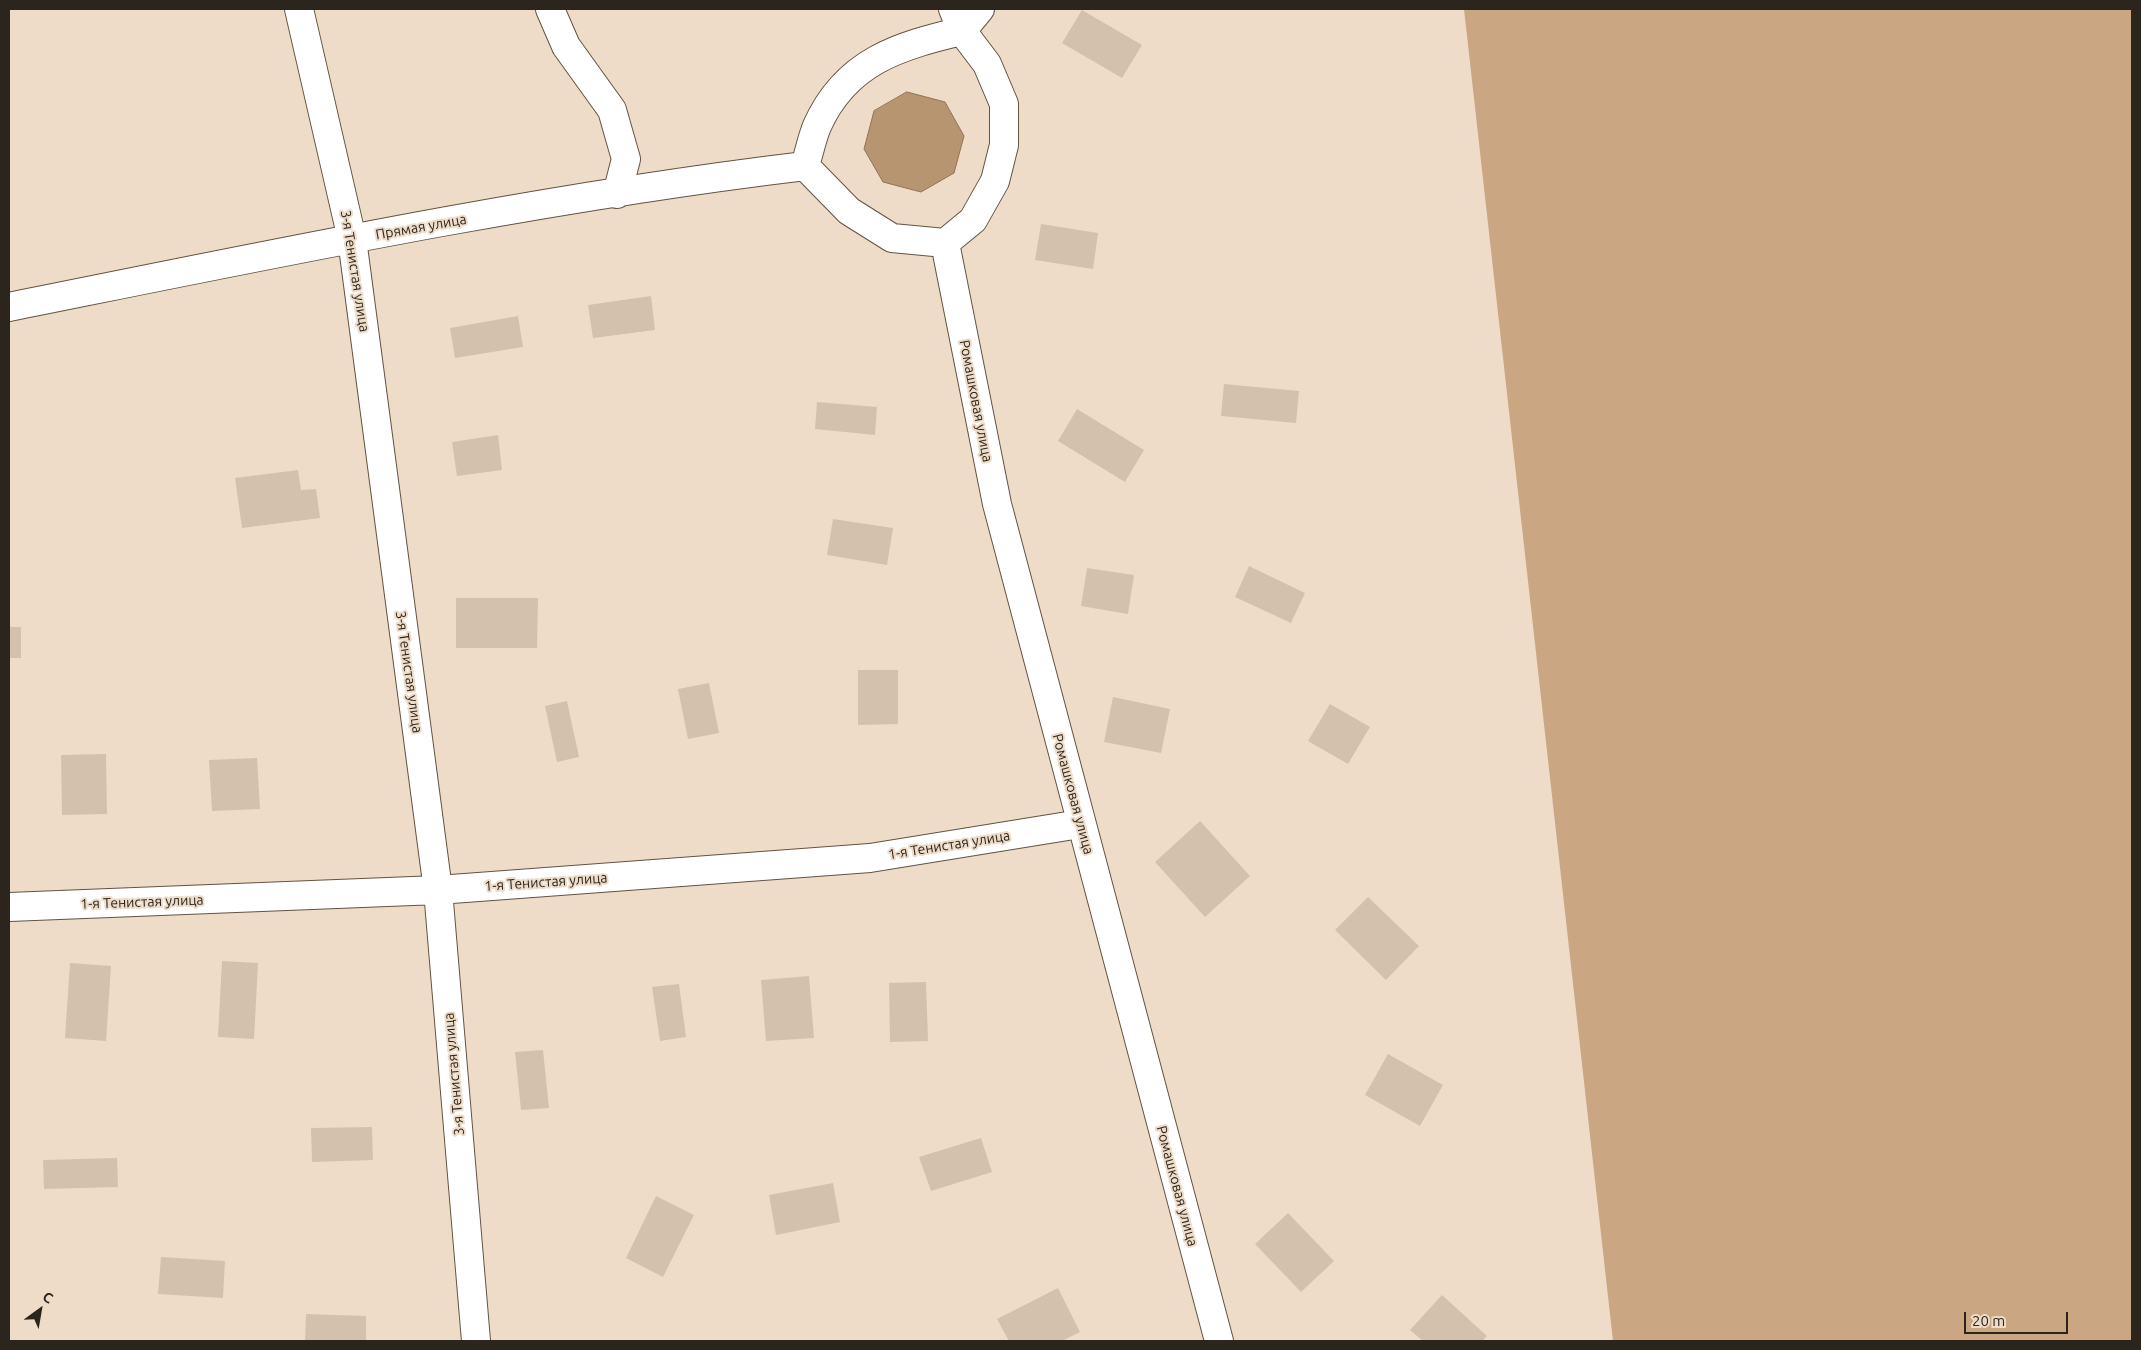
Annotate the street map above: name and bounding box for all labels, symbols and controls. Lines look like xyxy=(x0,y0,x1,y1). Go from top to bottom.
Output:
street label: 3-я Тенистая улица xyxy=(337,209,373,333)
street label: Прямая улица xyxy=(374,211,468,243)
street label: Ромашковая улица xyxy=(956,338,996,464)
street label: 3-я Тенистая улица xyxy=(392,610,426,734)
street label: Ромашковая улица xyxy=(1049,732,1097,856)
street label: 1-я Тенистая улица xyxy=(887,827,1011,863)
street label: 1-я Тенистая улица xyxy=(484,869,608,895)
street label: 1-я Тенистая улица xyxy=(80,891,204,913)
street label: 3-я Тенистая улица xyxy=(440,1012,468,1136)
street label: Ромашковая улица xyxy=(1153,1124,1201,1248)
north arrow xyxy=(15,1285,65,1335)
text: С xyxy=(40,1288,56,1306)
scale bar xyxy=(1966,1302,2070,1334)
text: 20 m xyxy=(1972,1312,2005,1329)

